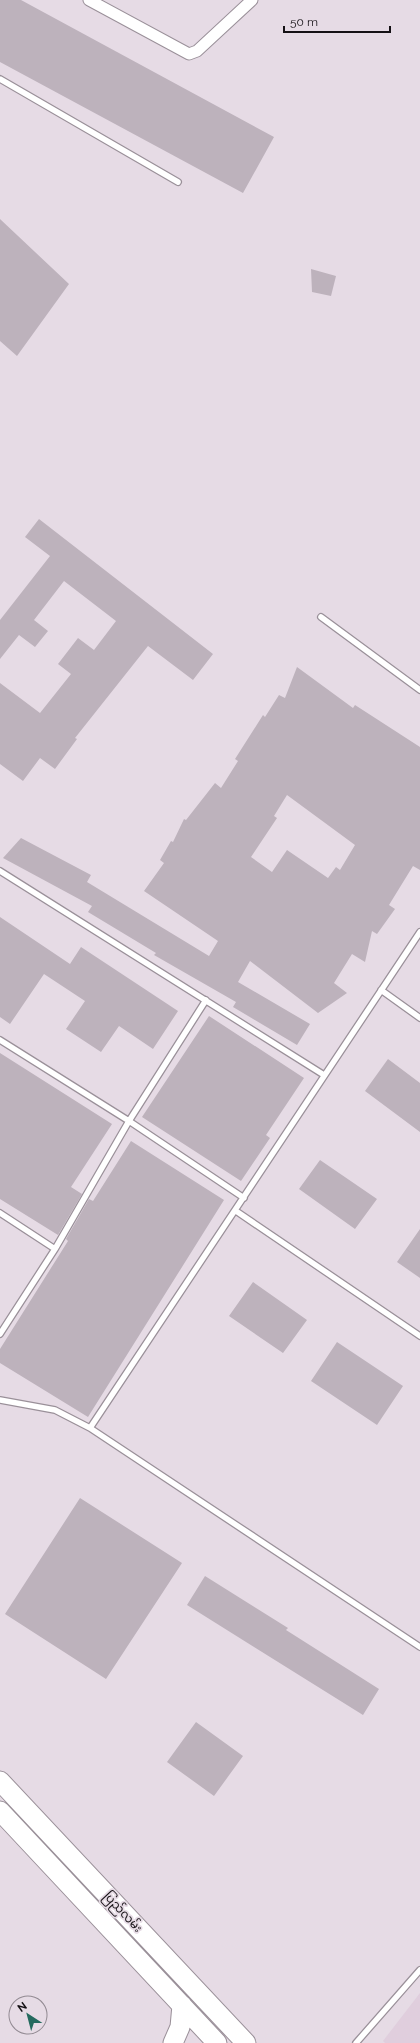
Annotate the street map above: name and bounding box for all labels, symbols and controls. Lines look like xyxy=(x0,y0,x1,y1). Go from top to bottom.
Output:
scale bar xyxy=(284,8,390,34)
text: 50 m xyxy=(290,15,318,29)
street label: ပြည်လမ်း xyxy=(99,1888,147,1937)
north arrow xyxy=(8,1995,48,2035)
text: N xyxy=(15,2000,30,2015)

